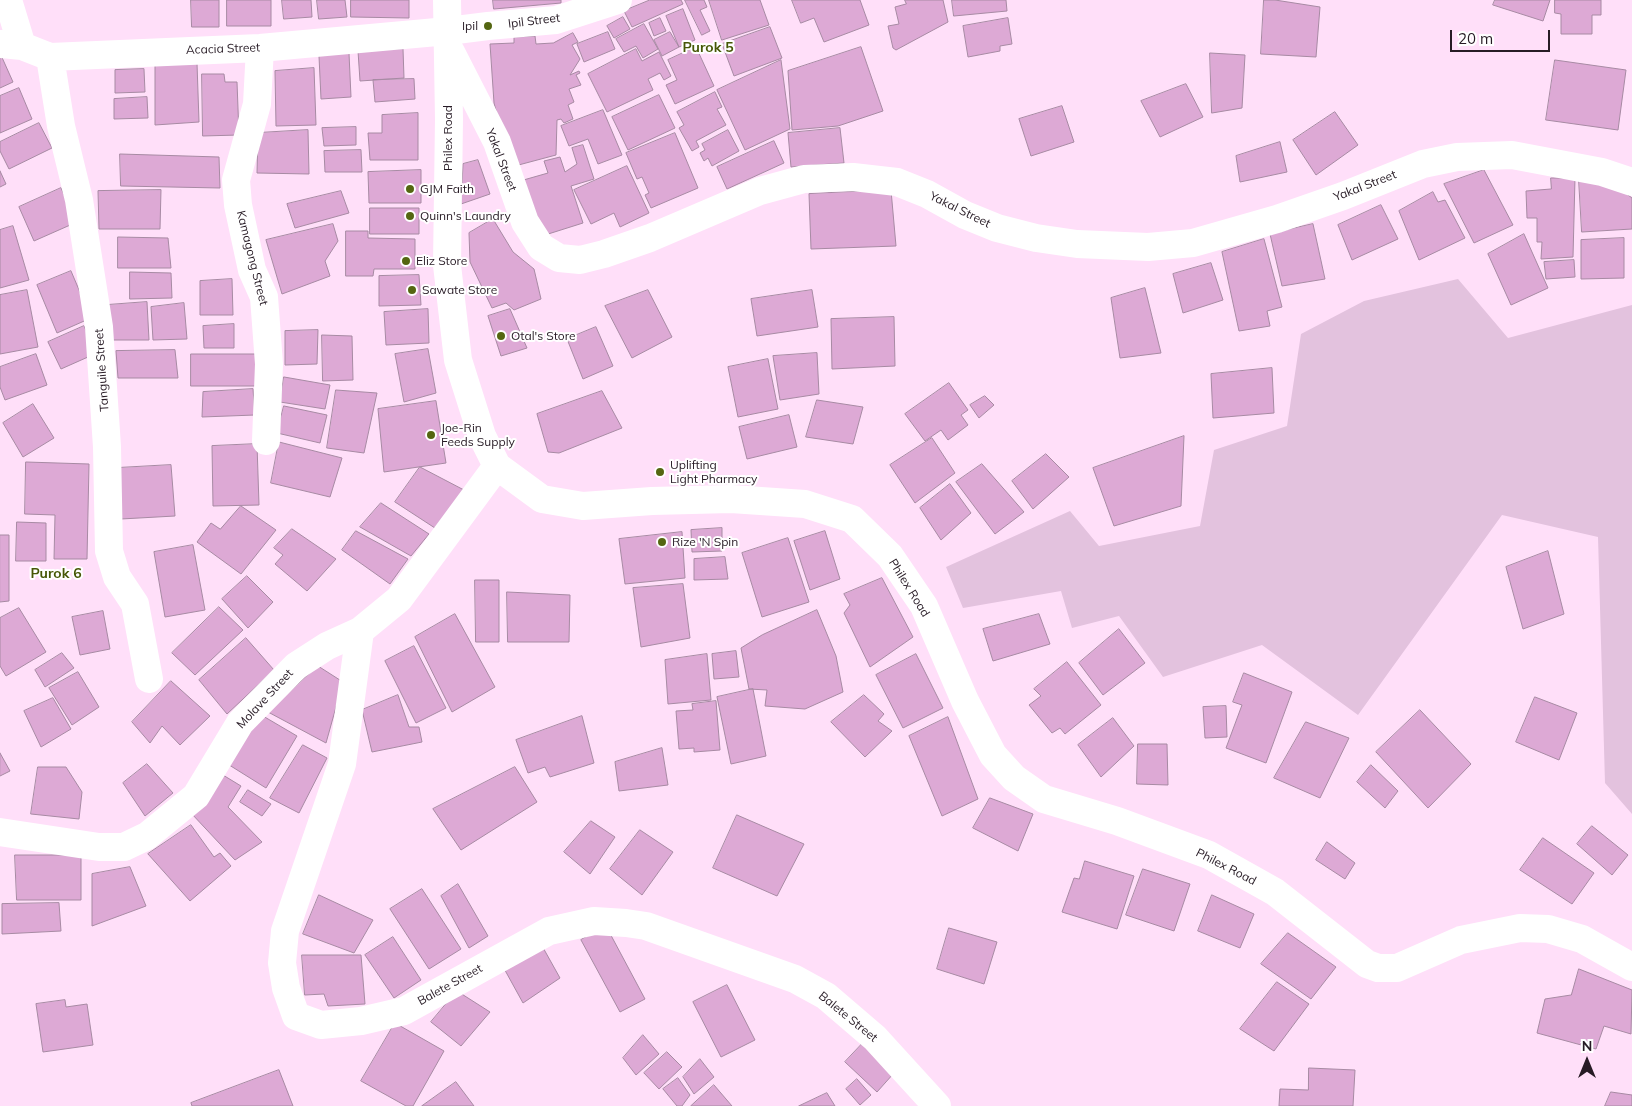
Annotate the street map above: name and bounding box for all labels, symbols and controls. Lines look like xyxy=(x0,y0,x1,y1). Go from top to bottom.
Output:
street label: Ipil Street xyxy=(507,11,561,31)
place label: Ipil xyxy=(462,19,478,33)
marker: Ipil xyxy=(482,20,494,32)
scale bar xyxy=(1452,20,1552,52)
text: 20 m xyxy=(1458,29,1493,48)
district label: Purok 5 xyxy=(682,40,734,56)
street label: Acacia Street xyxy=(186,41,260,57)
street label: Philex Road xyxy=(441,105,455,171)
street label: Yakal Street xyxy=(482,127,520,193)
street label: Yakal Street xyxy=(1332,167,1398,205)
place label: GJM Faith xyxy=(420,182,474,196)
marker: GJM Faith xyxy=(404,183,416,195)
street label: Yakal Street xyxy=(927,189,993,231)
street label: Kamagong Street xyxy=(233,209,271,307)
place label: Quinn's Laundry xyxy=(420,209,511,223)
marker: Quinn's Laundry xyxy=(404,210,416,222)
place label: Eliz Store xyxy=(416,254,467,268)
marker: Eliz Store xyxy=(400,255,412,267)
place label: Sawate Store xyxy=(422,283,497,297)
marker: Sawate Store xyxy=(406,284,418,296)
street label: Tanguile Street xyxy=(92,328,112,412)
place label: Otal's Store xyxy=(511,329,576,343)
marker: Otal's Store xyxy=(495,330,507,342)
place label: Joe-Rin Feeds Supply xyxy=(441,421,515,449)
marker: Joe-Rin Feeds Supply xyxy=(425,429,437,441)
place label: Uplifting Light Pharmacy xyxy=(670,458,757,486)
marker: Uplifting Light Pharmacy xyxy=(654,466,666,478)
place label: Rize 'N Spin xyxy=(672,535,738,549)
marker: Rize 'N Spin xyxy=(656,536,668,548)
street label: Philex Road xyxy=(885,556,933,620)
district label: Purok 6 xyxy=(30,566,82,582)
street label: Molave Street xyxy=(234,666,296,732)
street label: Philex Road xyxy=(1193,846,1259,888)
street label: Balete Street xyxy=(415,961,485,1009)
street label: Balete Street xyxy=(816,989,880,1045)
north arrow xyxy=(1562,1036,1612,1086)
text: N xyxy=(1582,1037,1592,1055)

